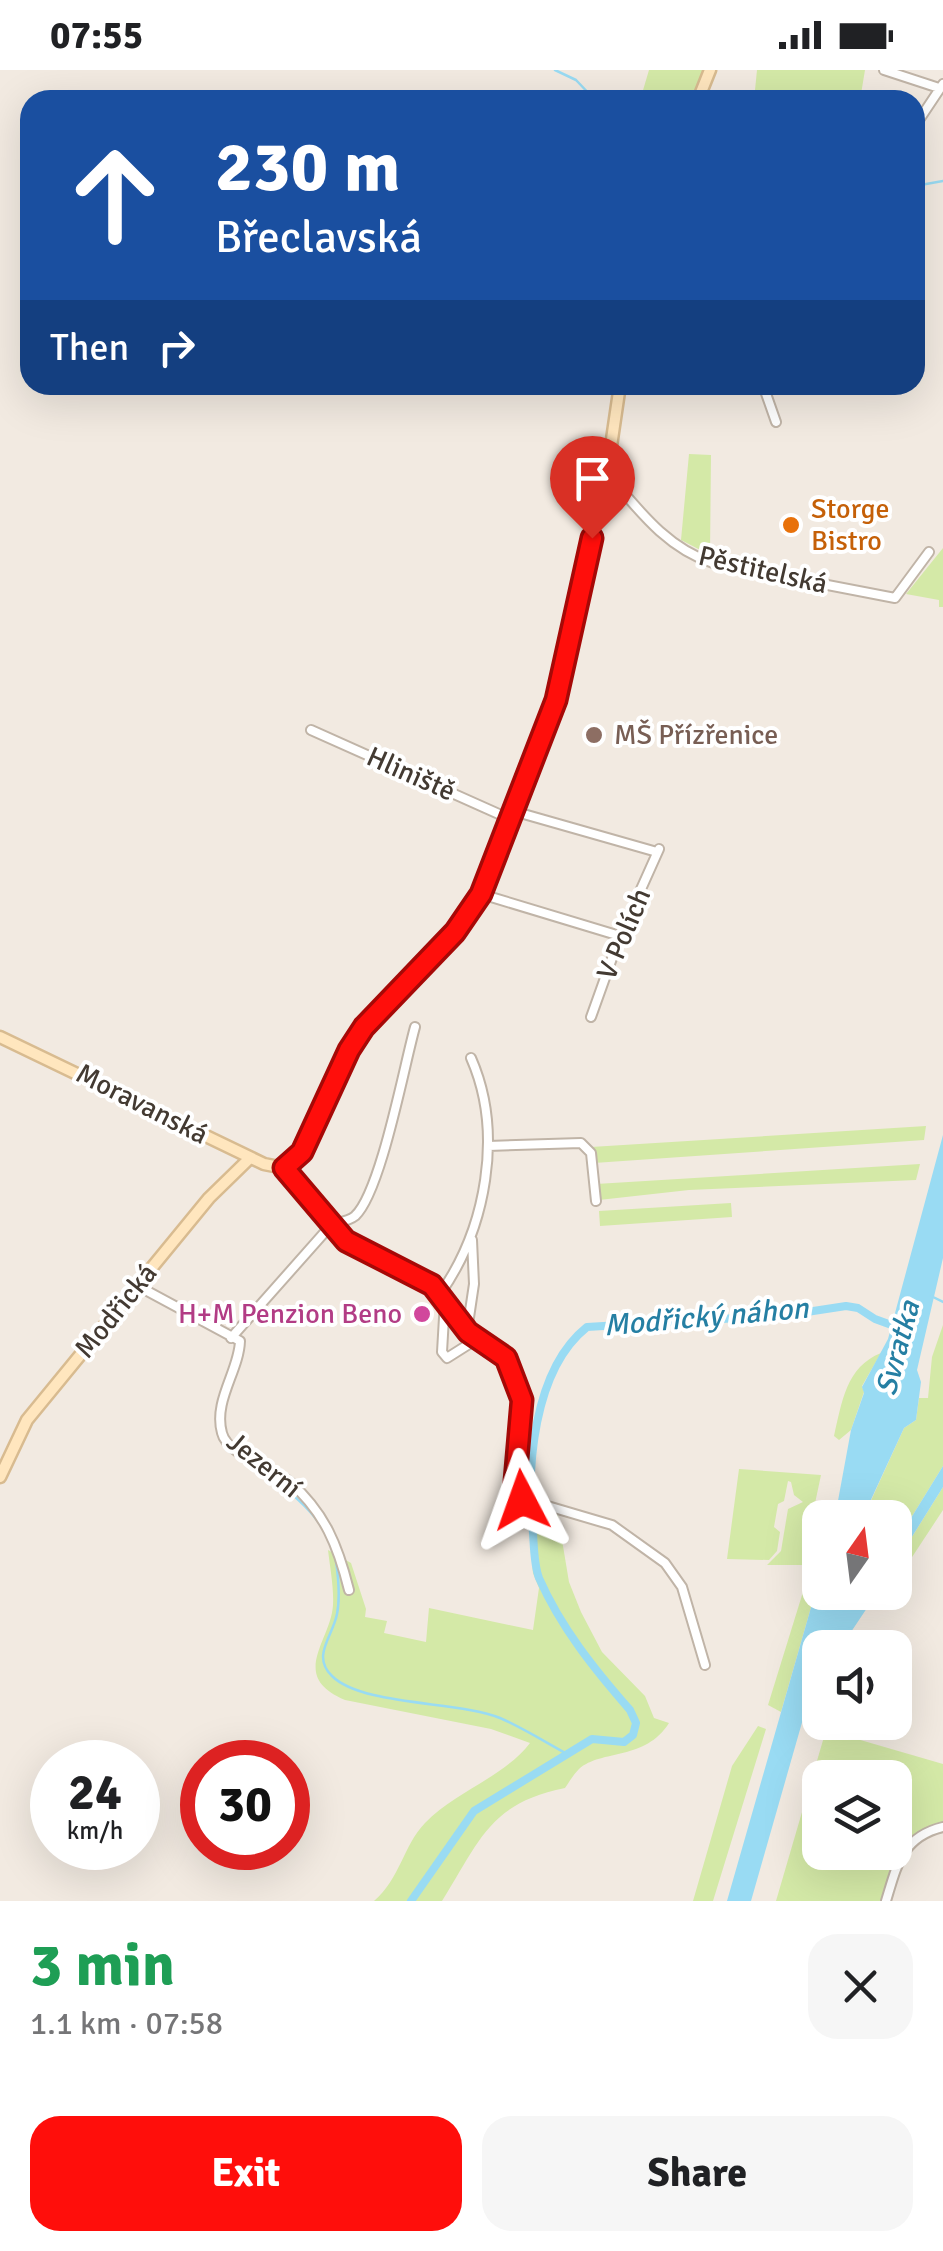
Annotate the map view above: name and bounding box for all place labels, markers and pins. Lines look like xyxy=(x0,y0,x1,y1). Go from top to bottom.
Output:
pin xyxy=(550,436,635,539)
place label: Storge Bistro xyxy=(811,492,890,558)
marker: Storge Bistro xyxy=(780,514,802,536)
place label: MŠ Přízřenice xyxy=(614,718,778,752)
marker: MŠ Přízřenice xyxy=(583,724,605,746)
place label: H+M Penzion Beno xyxy=(178,1297,402,1331)
marker: H+M Penzion Beno xyxy=(411,1303,433,1325)

